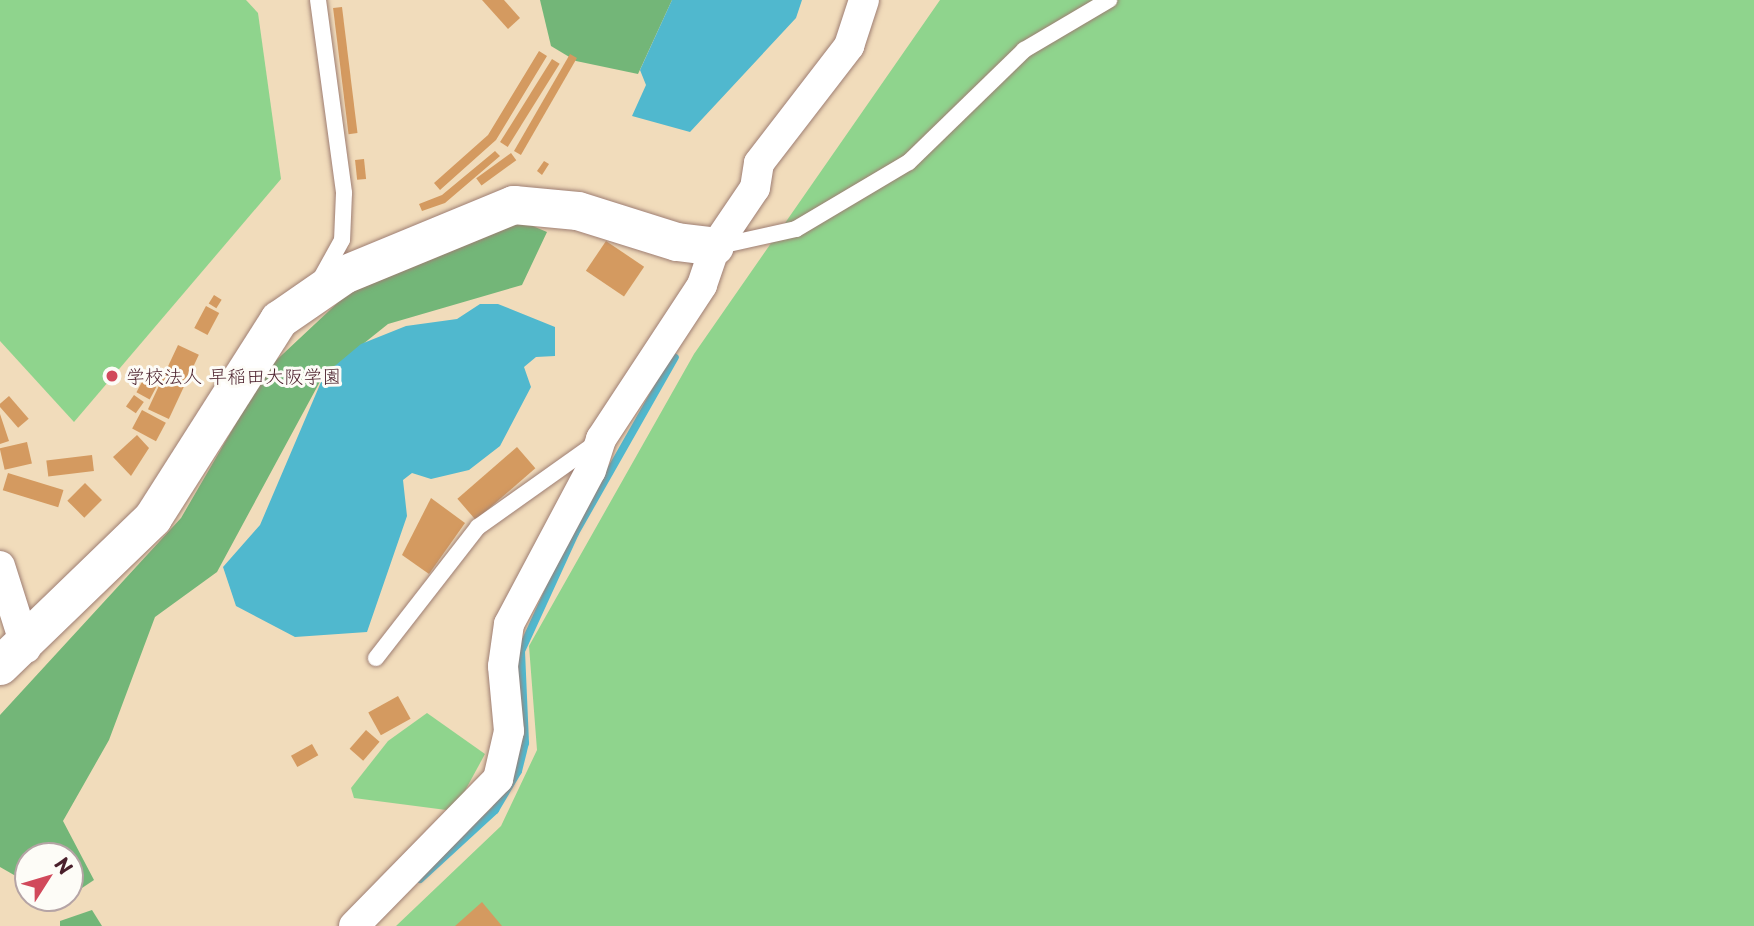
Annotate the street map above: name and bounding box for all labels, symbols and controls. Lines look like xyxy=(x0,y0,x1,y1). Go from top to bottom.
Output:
place label: 学校法人 早稲田大阪学園 xyxy=(126,365,341,387)
marker: 学校法人 早稲田大阪学園 xyxy=(104,368,120,384)
north arrow xyxy=(14,842,84,912)
text: N xyxy=(48,851,80,880)

